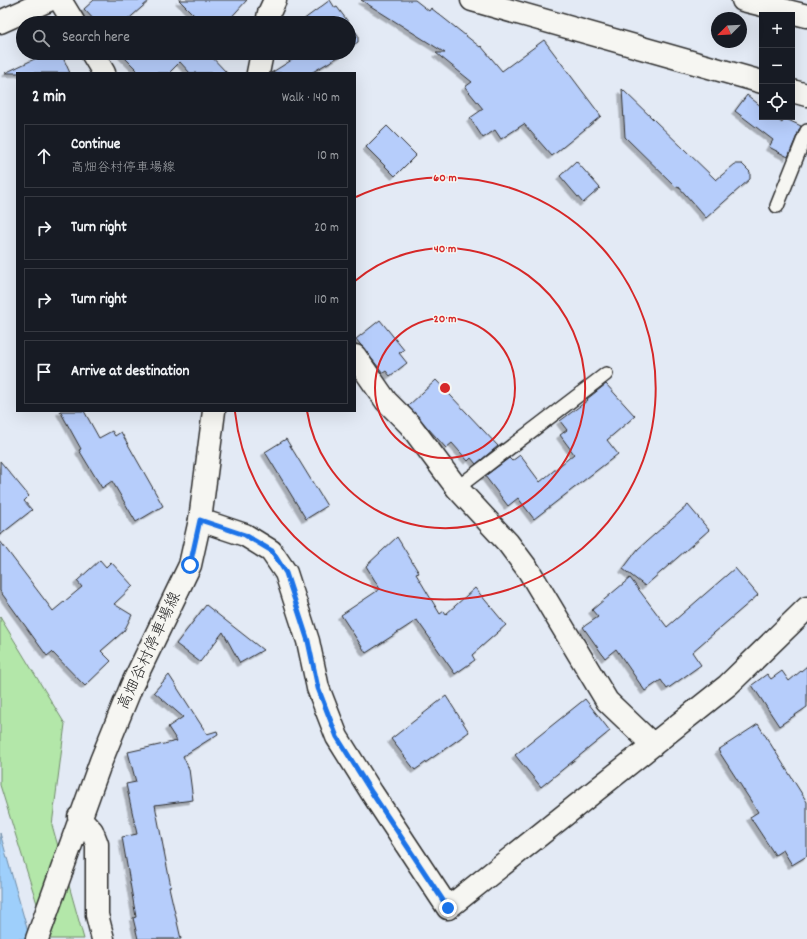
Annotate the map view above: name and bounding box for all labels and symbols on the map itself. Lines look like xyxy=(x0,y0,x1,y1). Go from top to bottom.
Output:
north arrow xyxy=(711,12,747,48)
text: 60 m xyxy=(433,170,457,187)
text: 40 m xyxy=(434,241,456,258)
text: 20 m xyxy=(434,311,456,328)
centre of rings xyxy=(438,381,452,395)
route start xyxy=(181,556,199,574)
street label: 高畑谷村停車場線 xyxy=(113,588,187,714)
route end xyxy=(439,899,457,917)

